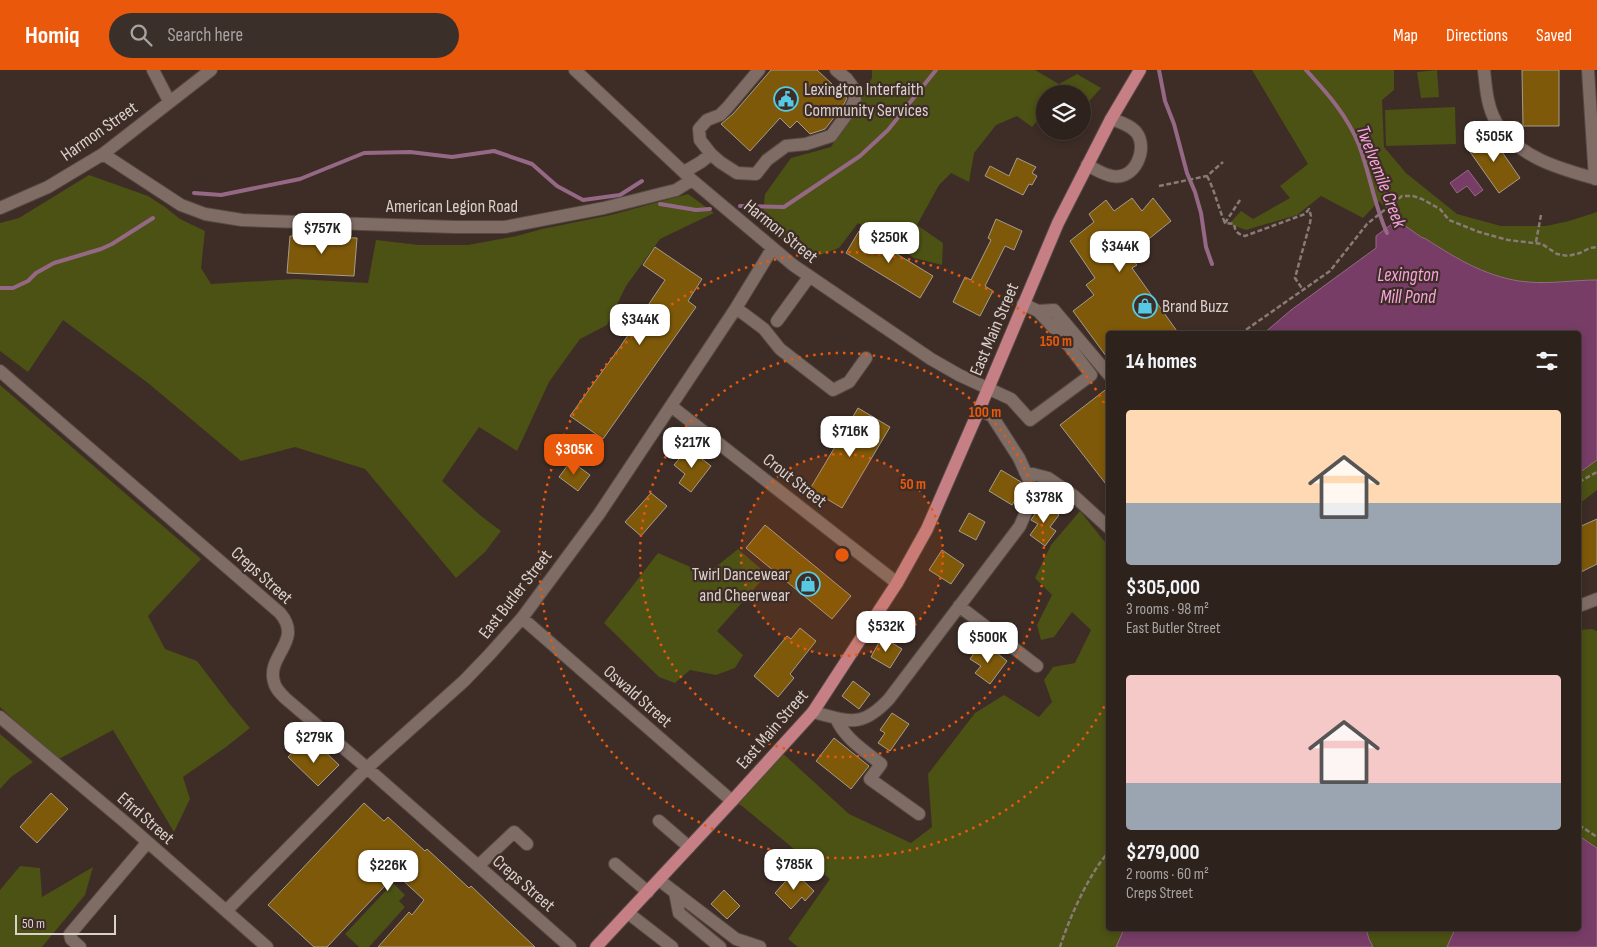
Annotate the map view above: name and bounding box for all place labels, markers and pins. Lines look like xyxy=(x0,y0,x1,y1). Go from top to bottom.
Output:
place label: Lexington Interfaith Community Services xyxy=(804,79,928,121)
public building icon: Lexington Interfaith Community Services xyxy=(773,86,799,112)
pin: $505K xyxy=(1459,121,1529,163)
pin: $757K xyxy=(287,212,357,255)
pin: $250K xyxy=(854,222,924,264)
pin: $344K xyxy=(1085,230,1155,273)
shop icon: Brand Buzz xyxy=(1132,293,1158,319)
place label: Brand Buzz xyxy=(1162,296,1229,317)
pin: $344K xyxy=(605,304,675,346)
pin: $716K xyxy=(815,416,885,458)
pin: $217K xyxy=(657,426,727,469)
pin: $305K xyxy=(539,434,609,476)
pin: $378K xyxy=(1009,482,1079,524)
centre of rings xyxy=(833,546,851,564)
place label: Twirl Dancewear and Cheerwear xyxy=(692,564,790,606)
shop icon: Twirl Dancewear and Cheerwear xyxy=(795,571,821,597)
pin: $532K xyxy=(851,610,921,653)
pin: $500K xyxy=(953,622,1023,664)
pin: $279K xyxy=(279,722,349,764)
pin: $785K xyxy=(759,848,829,891)
pin: $226K xyxy=(353,850,423,892)

